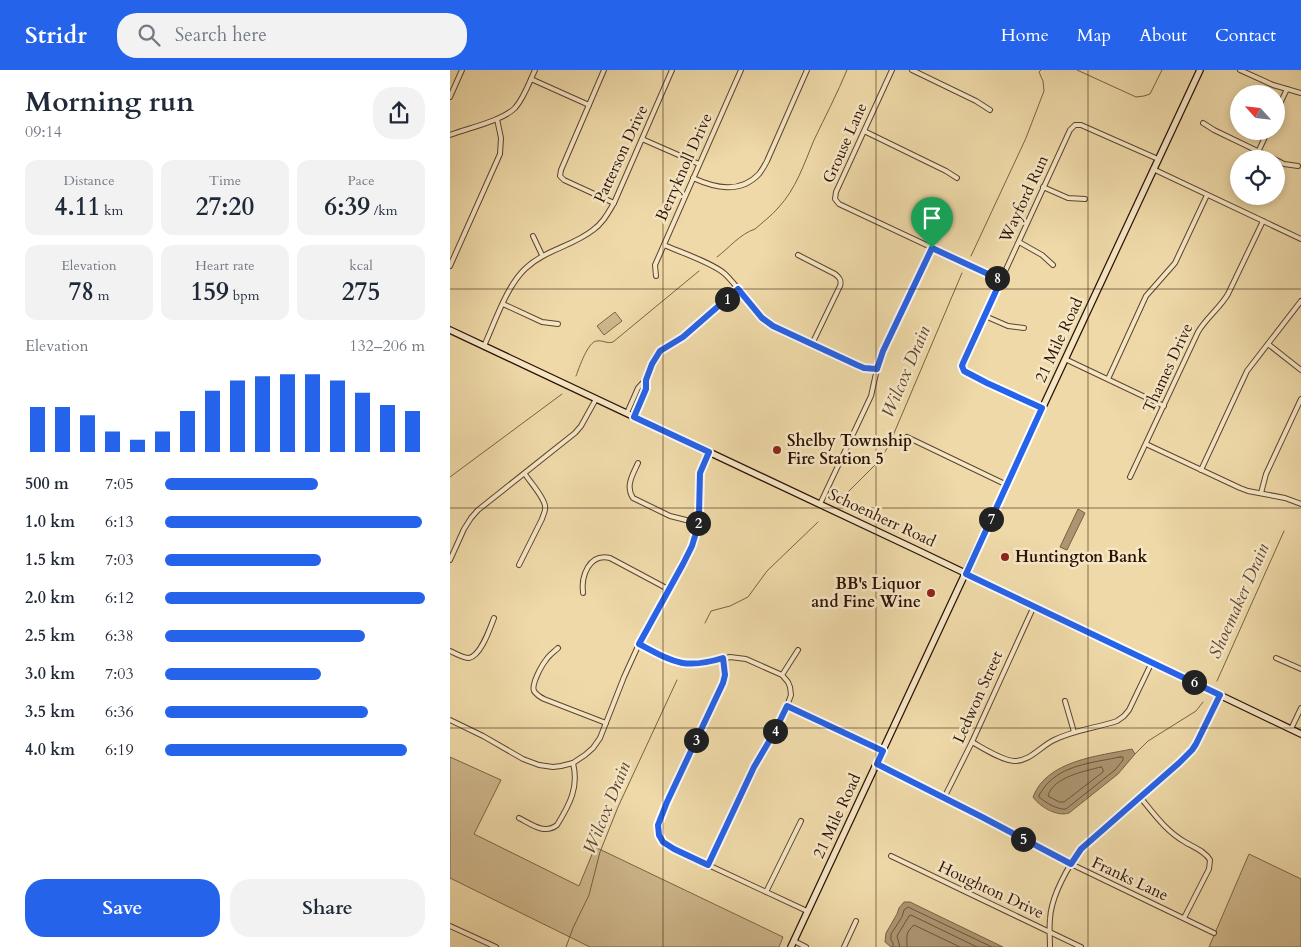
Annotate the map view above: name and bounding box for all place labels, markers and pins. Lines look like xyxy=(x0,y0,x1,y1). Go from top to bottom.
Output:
pin xyxy=(911,197,953,248)
pin: 8 xyxy=(984,266,1010,290)
pin: 1 xyxy=(714,286,740,312)
place label: Shelby Township Fire Station 5 xyxy=(787,430,912,470)
marker: Shelby Township Fire Station 5 xyxy=(771,444,783,456)
pin: 7 xyxy=(978,506,1004,532)
pin: 2 xyxy=(686,510,710,536)
place label: Huntington Bank xyxy=(1015,546,1147,568)
marker: Huntington Bank xyxy=(999,551,1011,563)
place label: BB's Liquor and Fine Wine xyxy=(811,573,922,613)
marker: BB's Liquor and Fine Wine xyxy=(925,587,937,599)
pin: 6 xyxy=(1182,670,1206,694)
pin: 4 xyxy=(762,718,788,744)
pin: 3 xyxy=(684,728,708,752)
pin: 5 xyxy=(1010,826,1036,852)

